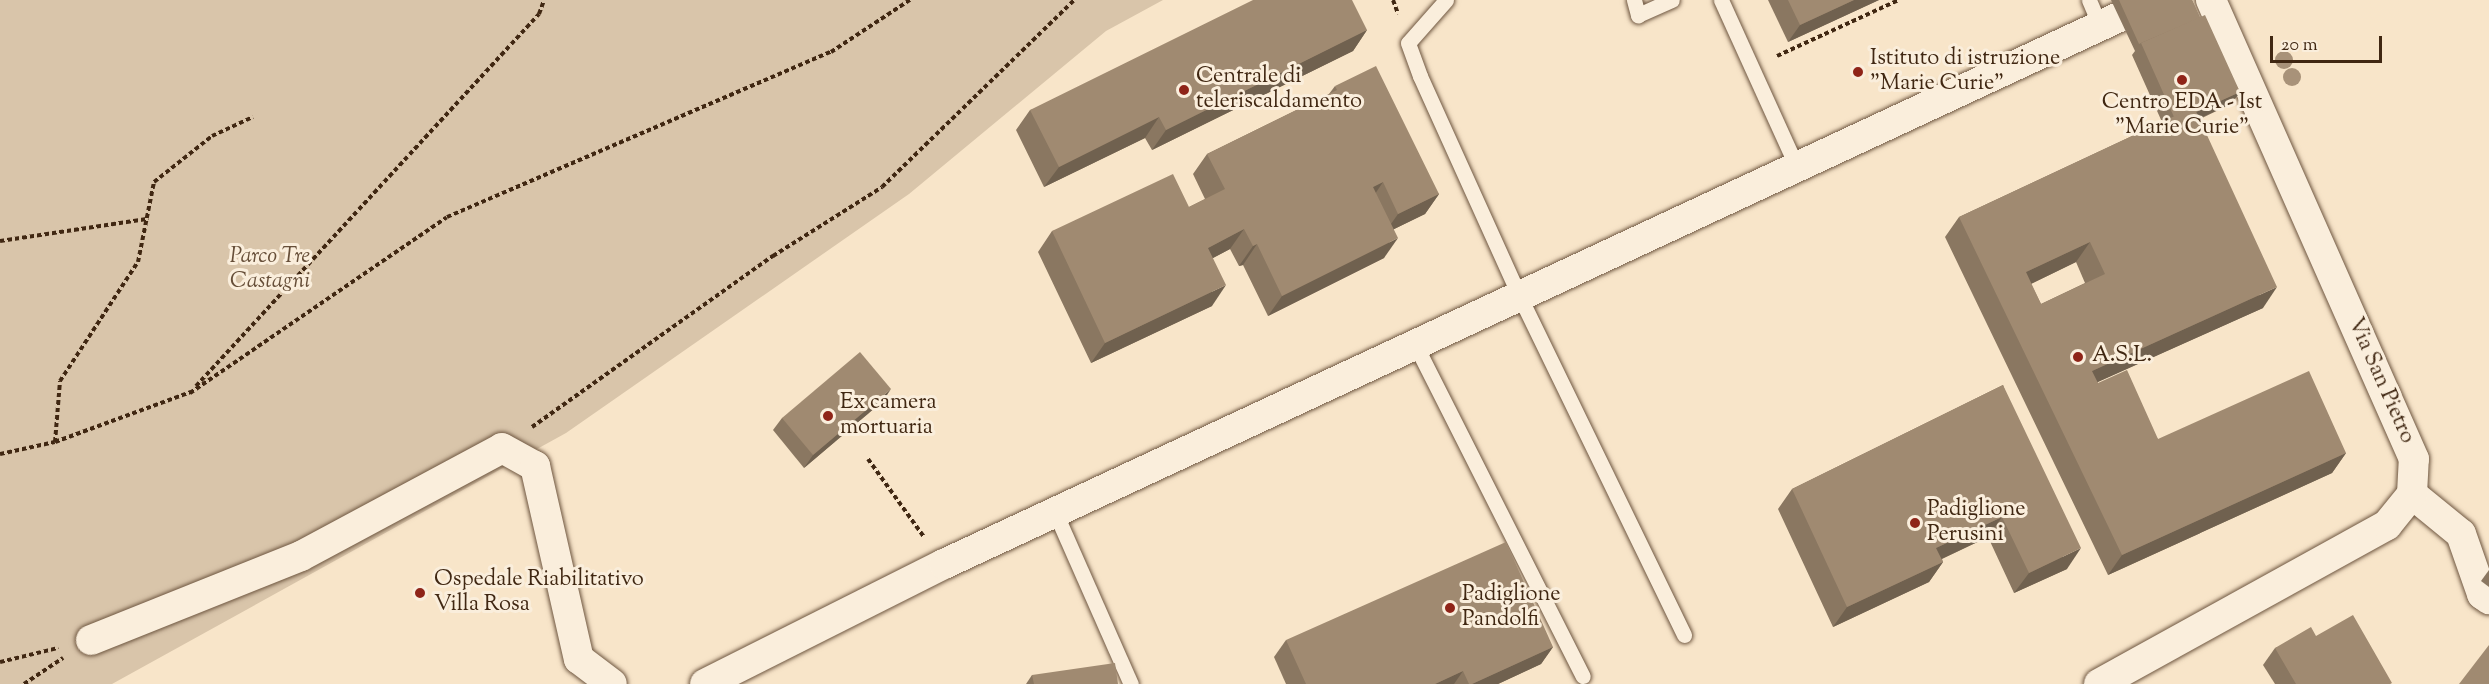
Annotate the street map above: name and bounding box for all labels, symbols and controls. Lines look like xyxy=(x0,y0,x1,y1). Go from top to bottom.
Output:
scale bar xyxy=(2273,24,2386,62)
text: 20 m xyxy=(2281,33,2318,59)
place label: Istituto di istruzione "Marie Curie" xyxy=(1870,46,2060,98)
place label: Centrale di teleriscaldamento xyxy=(1196,64,1362,116)
marker: Istituto di istruzione "Marie Curie" xyxy=(1851,65,1865,79)
marker: Centro EDA - Ist "Marie Curie" xyxy=(2175,73,2189,87)
marker: Centrale di teleriscaldamento xyxy=(1177,83,1191,97)
place label: Centro EDA - Ist "Marie Curie" xyxy=(2102,90,2262,142)
park label: Parco Tre Castagni xyxy=(230,244,310,296)
street label: Via San Pietro xyxy=(2341,314,2419,448)
place label: A.S.L. xyxy=(2092,344,2152,370)
marker: A.S.L. xyxy=(2069,348,2087,366)
place label: Ex camera mortuaria xyxy=(840,390,937,442)
marker: Ex camera mortuaria xyxy=(821,409,835,423)
place label: Padiglione Perusini xyxy=(1927,497,2026,548)
marker: Padiglione Perusini xyxy=(1908,516,1922,530)
place label: Ospedale Riabilitativo Villa Rosa xyxy=(434,567,644,618)
place label: Padiglione Pandolfi xyxy=(1462,582,1561,634)
marker: Ospedale Riabilitativo Villa Rosa xyxy=(411,584,429,602)
marker: Padiglione Pandolfi xyxy=(1443,601,1457,615)

